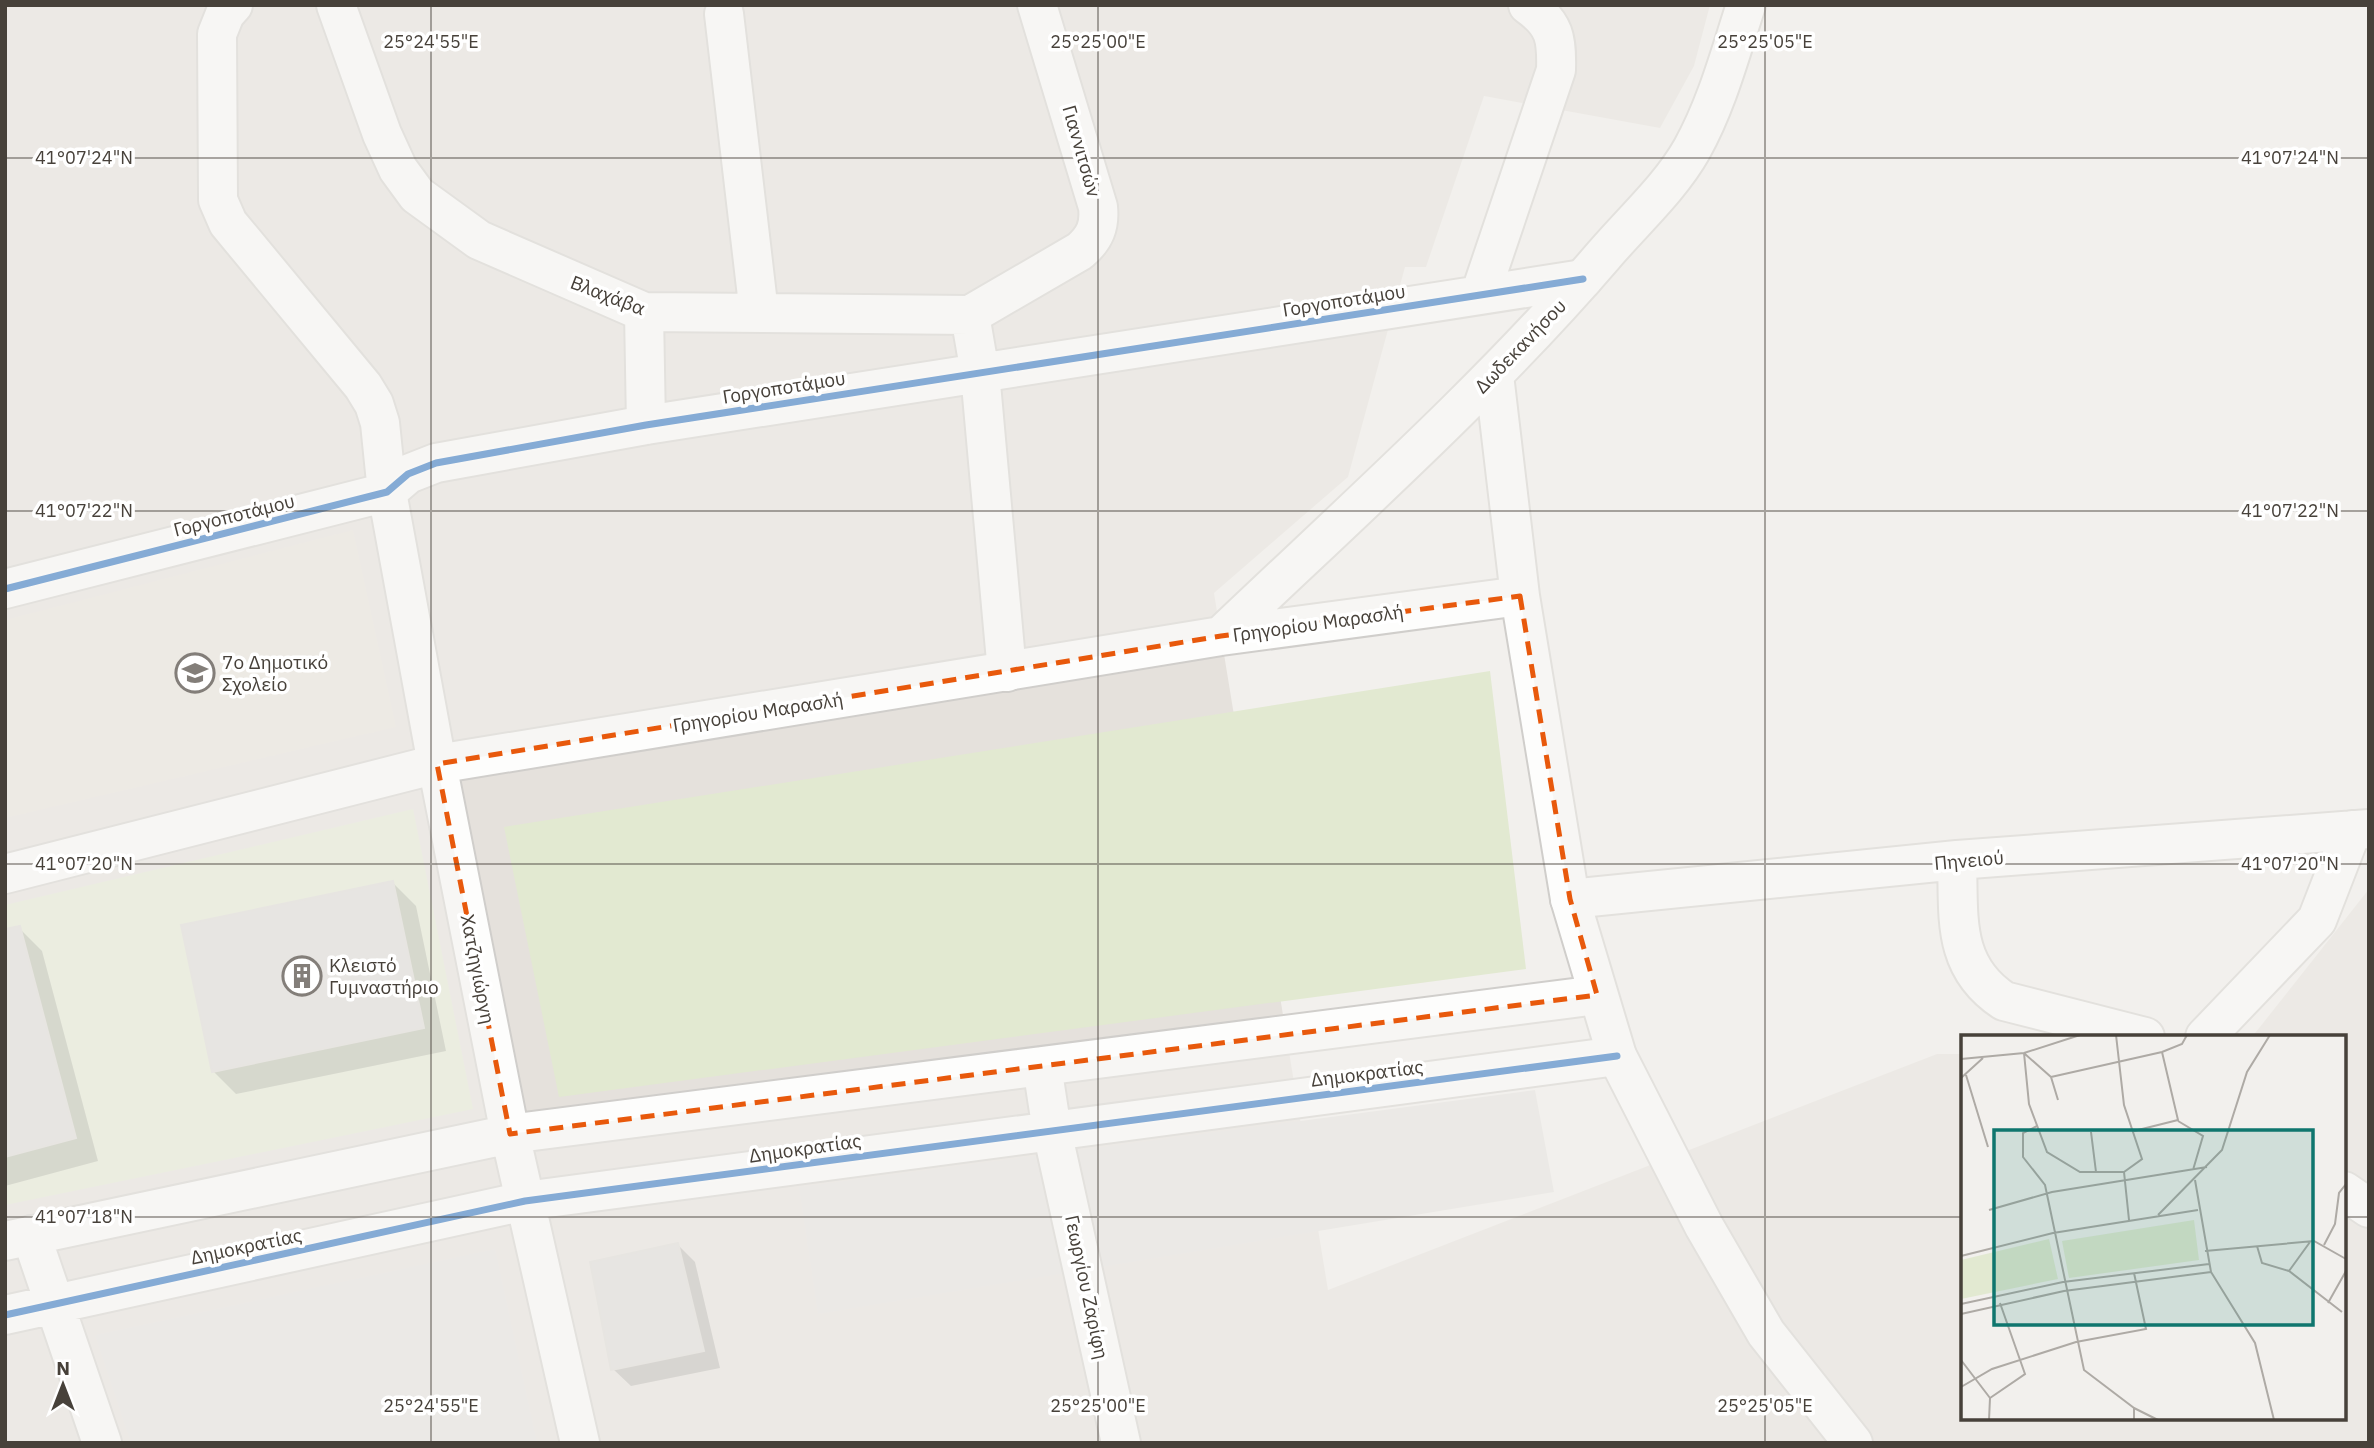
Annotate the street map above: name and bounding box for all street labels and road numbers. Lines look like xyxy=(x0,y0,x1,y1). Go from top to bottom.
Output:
street label: Γιαννιτσών xyxy=(1057,102,1107,200)
street label: Βλαχάβα xyxy=(567,270,649,320)
street label: Γοργοποτάμου xyxy=(1281,278,1407,322)
street label: Δωδεκανήσου xyxy=(1469,294,1571,398)
street label: Γοργοποτάμου xyxy=(721,365,847,409)
street label: Γοργοποτάμου xyxy=(171,488,297,542)
street label: Γρηγορίου Μαρασλή xyxy=(1231,599,1405,647)
street label: Γρηγορίου Μαρασλή xyxy=(671,687,845,737)
street label: Πηνειού xyxy=(1933,845,2005,875)
street label: Χατζηγιώργη xyxy=(456,912,500,1026)
street label: Δημοκρατίας xyxy=(1309,1054,1425,1092)
street label: Δημοκρατίας xyxy=(747,1128,863,1168)
street label: Γεωργίου Ζαρίφη xyxy=(1060,1213,1114,1361)
street label: Δημοκρατίας xyxy=(188,1222,304,1270)

